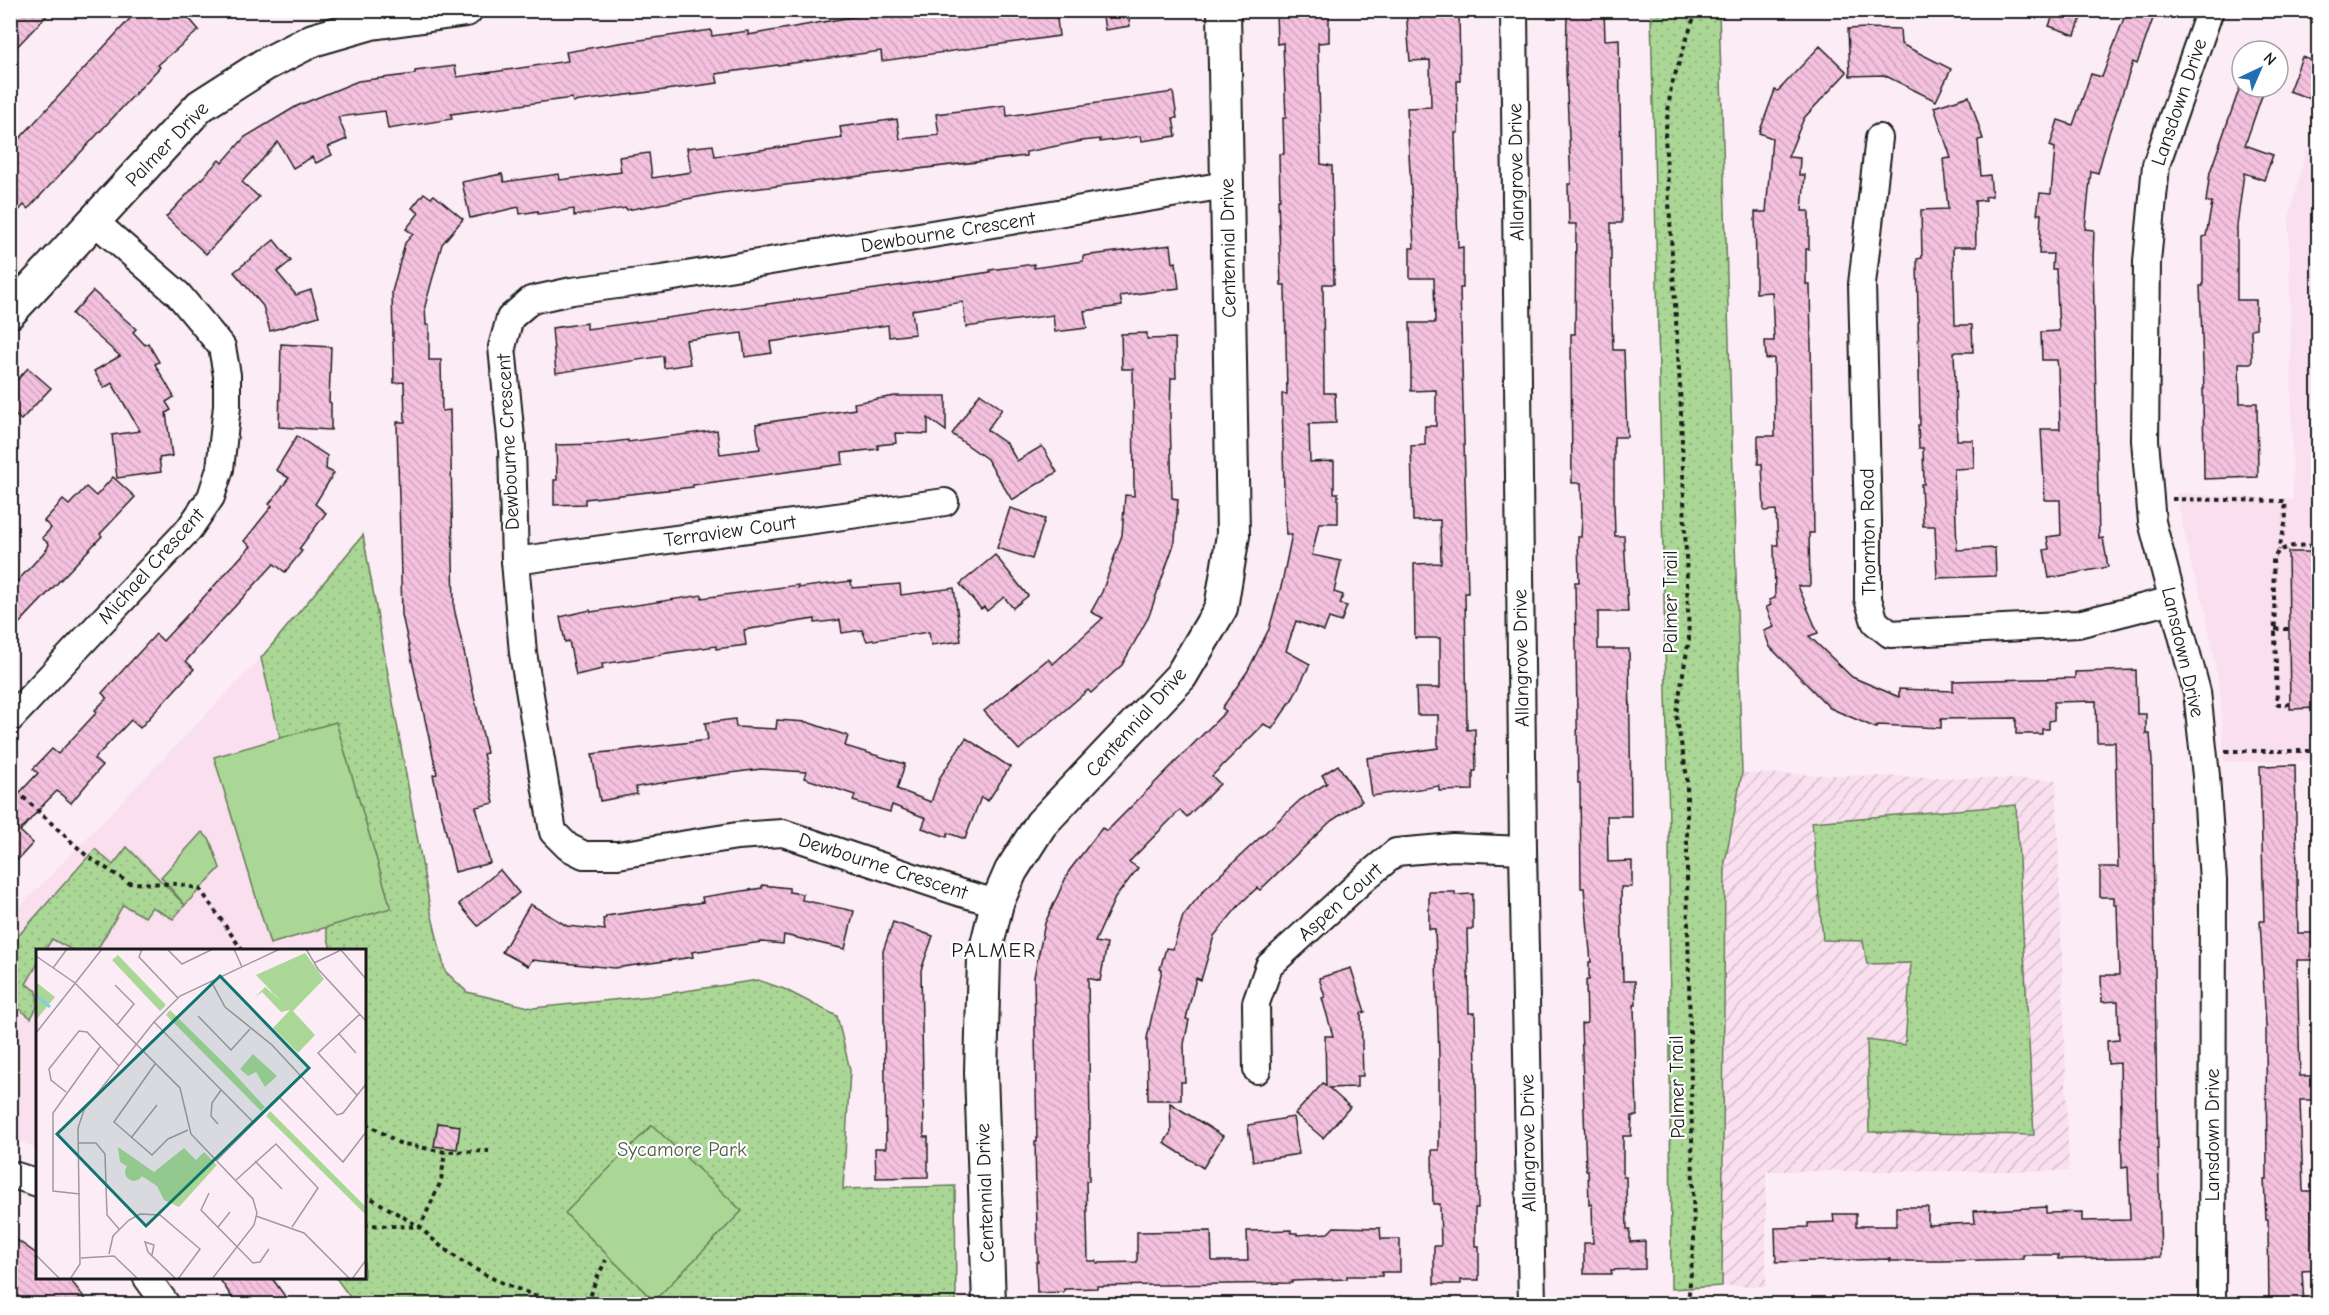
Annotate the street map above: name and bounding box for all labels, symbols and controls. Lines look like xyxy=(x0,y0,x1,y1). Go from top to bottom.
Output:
street label: Lansdown Drive xyxy=(2146,35,2212,169)
north arrow xyxy=(2230,39,2290,99)
text: N xyxy=(2260,49,2280,69)
street label: Palmer Drive xyxy=(121,97,213,191)
street label: Allangrove Drive xyxy=(1503,103,1529,241)
street label: Centennial Drive xyxy=(1215,178,1241,318)
street label: Dewbourne Crescent xyxy=(859,207,1038,257)
street label: Dewbourne Crescent xyxy=(492,352,524,531)
street label: Thornton Road xyxy=(1855,468,1881,596)
street label: Michael Crescent xyxy=(93,503,210,629)
street label: Terraview Court xyxy=(663,510,799,552)
street label: Palmer Trail xyxy=(1659,550,1682,654)
street label: Lansdown Drive xyxy=(2157,585,2209,719)
street label: Allangrove Drive xyxy=(1508,589,1534,727)
street label: Centennial Drive xyxy=(1081,662,1191,782)
street label: Dewbourne Crescent xyxy=(796,828,972,905)
street label: Aspen Court xyxy=(1293,857,1388,946)
district label: PALMER xyxy=(951,938,1037,962)
inset map xyxy=(36,949,366,1279)
street label: Palmer Trail xyxy=(1665,1035,1689,1139)
street label: Lansdown Drive xyxy=(2201,1068,2224,1202)
street label: Allangrove Drive xyxy=(1515,1074,1541,1212)
street label: Centennial Drive xyxy=(971,1123,999,1263)
park label: Sycamore Park xyxy=(617,1138,747,1161)

